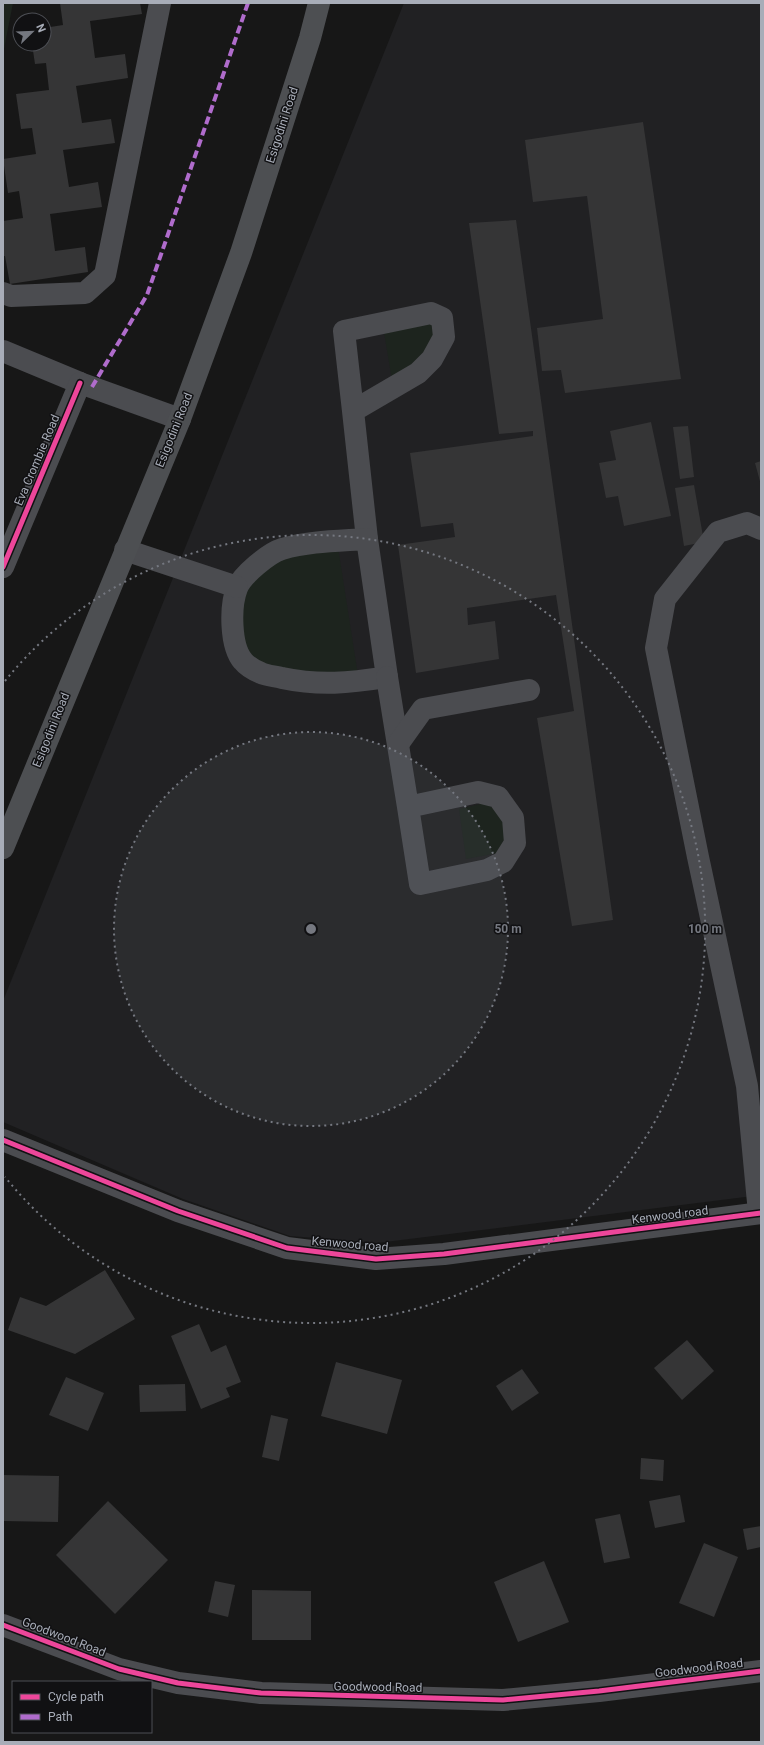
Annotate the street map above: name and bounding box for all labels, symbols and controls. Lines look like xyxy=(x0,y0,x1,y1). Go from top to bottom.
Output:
north arrow xyxy=(12,12,52,52)
text: N xyxy=(33,22,48,35)
street label: Esigodini Road xyxy=(263,85,301,165)
street label: Esigodini Road xyxy=(153,391,195,469)
street label: Eva Crombie Road xyxy=(11,412,63,508)
street label: Esigodini Road xyxy=(30,691,72,769)
centre of rings xyxy=(304,922,318,936)
text: 50 m xyxy=(494,922,522,936)
text: 100 m xyxy=(688,922,722,936)
street label: Kenwood road xyxy=(631,1203,709,1227)
street label: Kenwood road xyxy=(311,1234,389,1254)
street label: Goodwood Road xyxy=(20,1615,108,1659)
street label: Goodwood Road xyxy=(654,1656,744,1680)
street label: Goodwood Road xyxy=(334,1679,422,1695)
legend xyxy=(12,1681,152,1733)
text: Cycle path xyxy=(48,1690,104,1704)
text: Path xyxy=(48,1710,73,1724)

